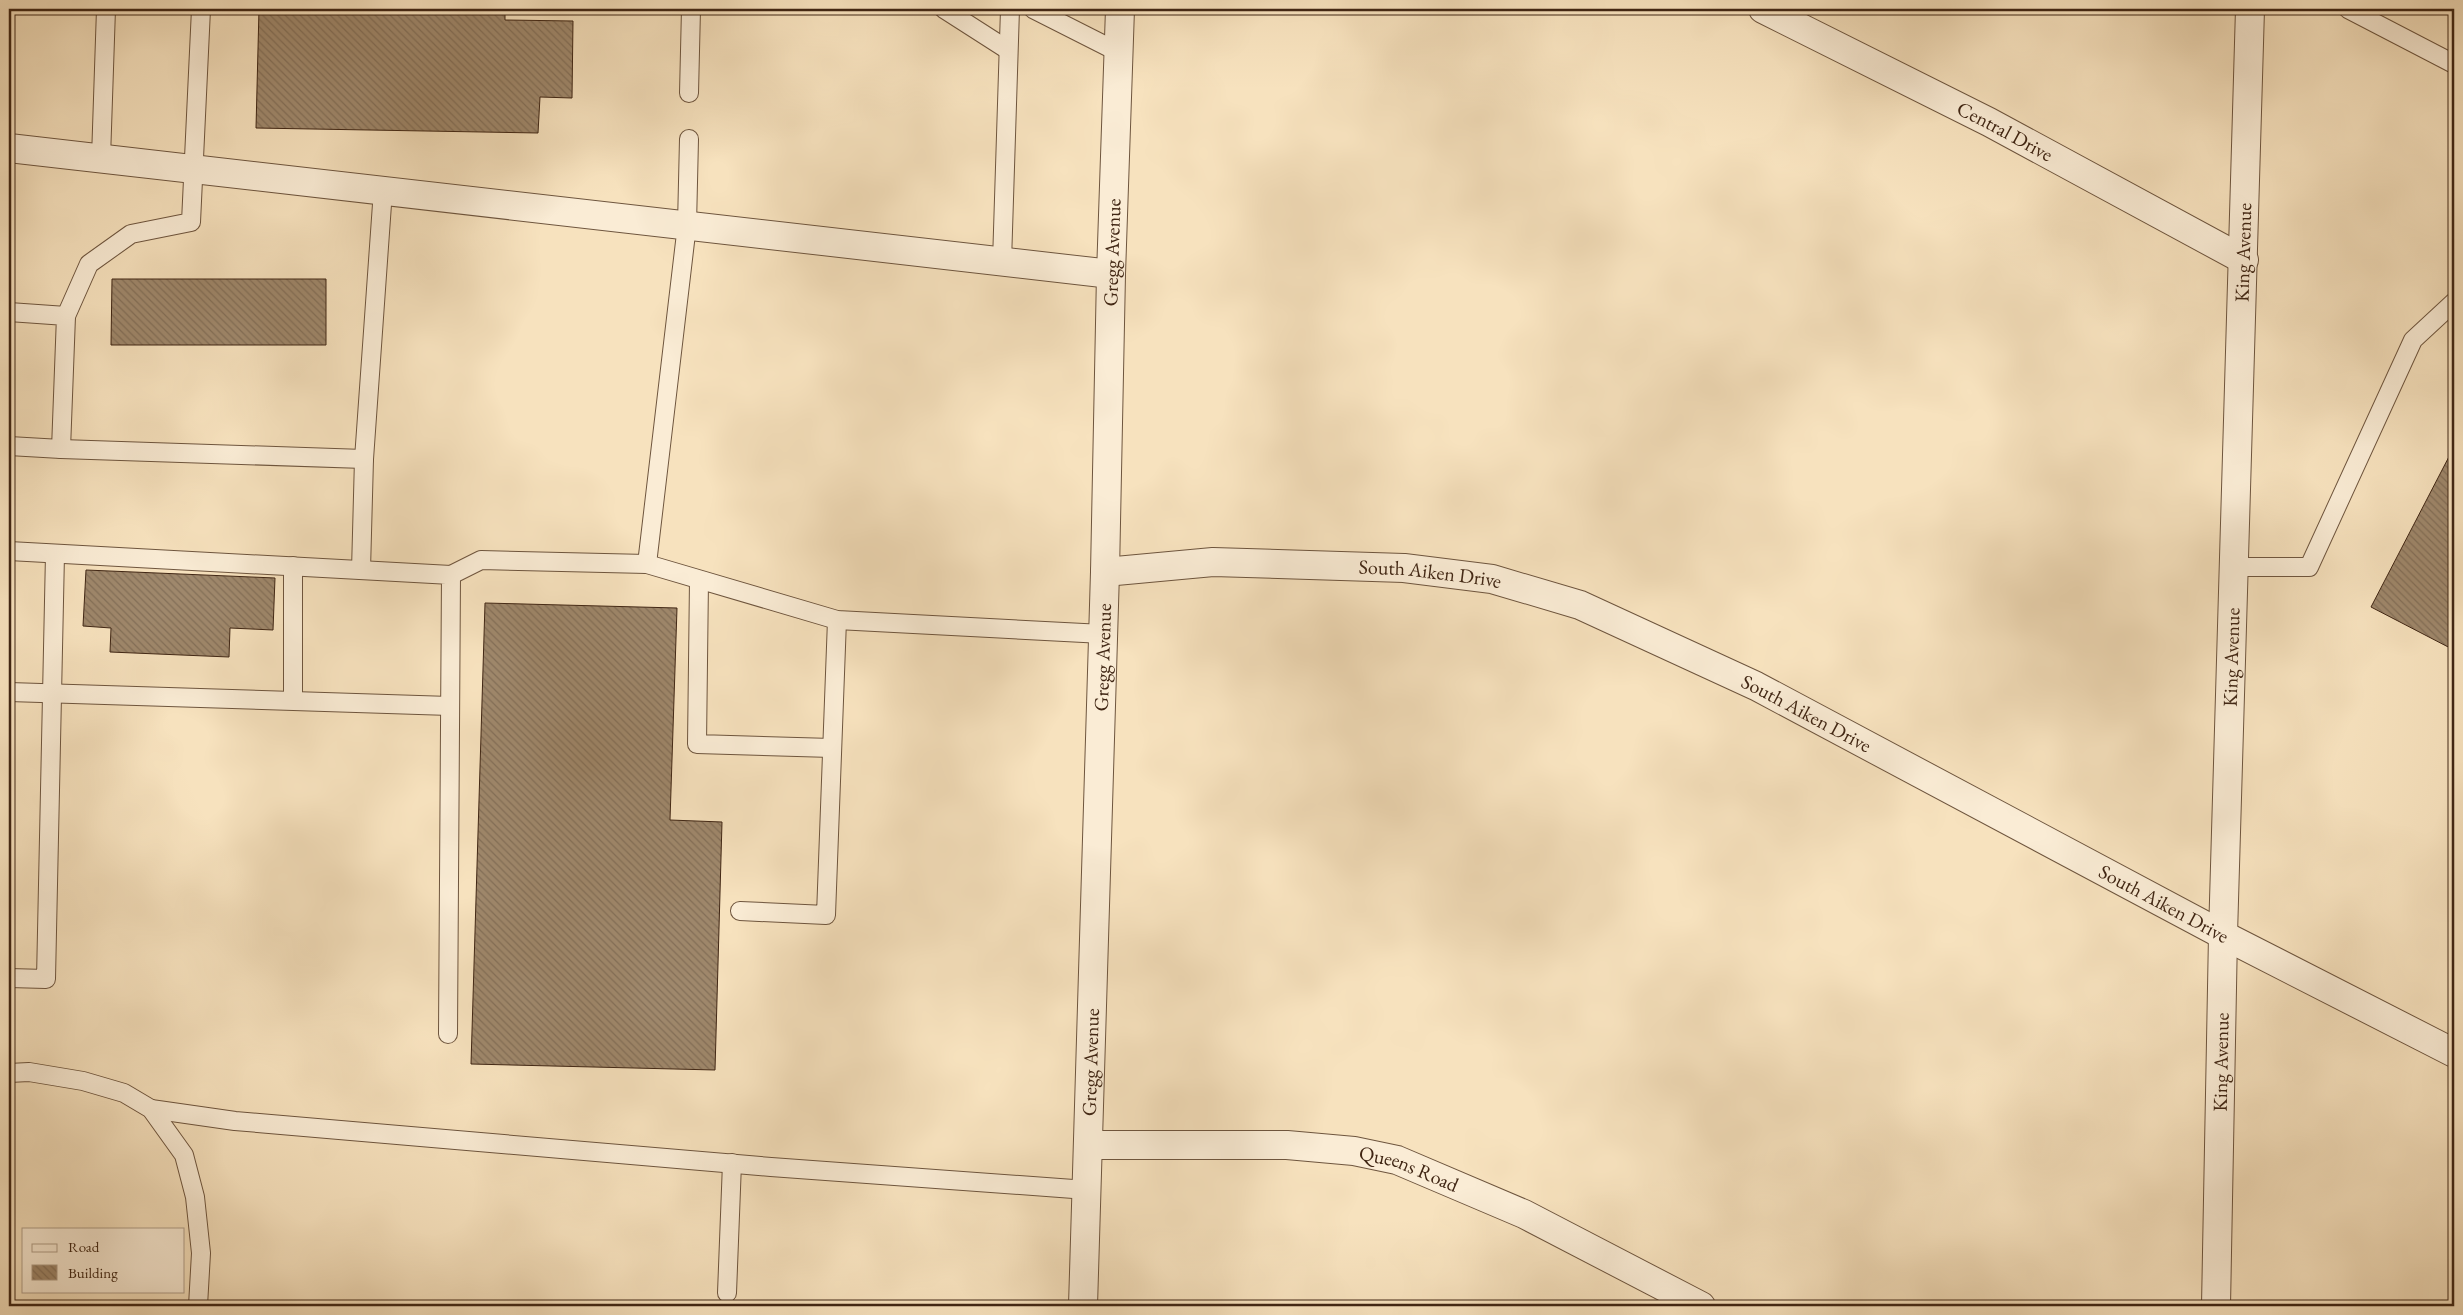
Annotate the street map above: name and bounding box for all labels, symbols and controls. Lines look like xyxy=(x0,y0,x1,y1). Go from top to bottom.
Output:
street label: Central Drive xyxy=(1953,95,2058,167)
street label: Gregg Avenue xyxy=(1097,198,1127,307)
street label: King Avenue xyxy=(2228,202,2257,302)
street label: South Aiken Drive xyxy=(1358,554,1505,594)
street label: Gregg Avenue xyxy=(1088,603,1117,712)
street label: King Avenue xyxy=(2217,607,2246,707)
street label: South Aiken Drive xyxy=(1737,668,1876,758)
street label: South Aiken Drive xyxy=(2094,858,2233,949)
street label: Gregg Avenue xyxy=(1076,1008,1105,1116)
street label: King Avenue xyxy=(2207,1012,2235,1112)
street label: Queens Road xyxy=(1357,1139,1464,1198)
legend xyxy=(22,1228,185,1292)
text: Road xyxy=(68,1237,100,1256)
text: Building xyxy=(68,1263,118,1282)

